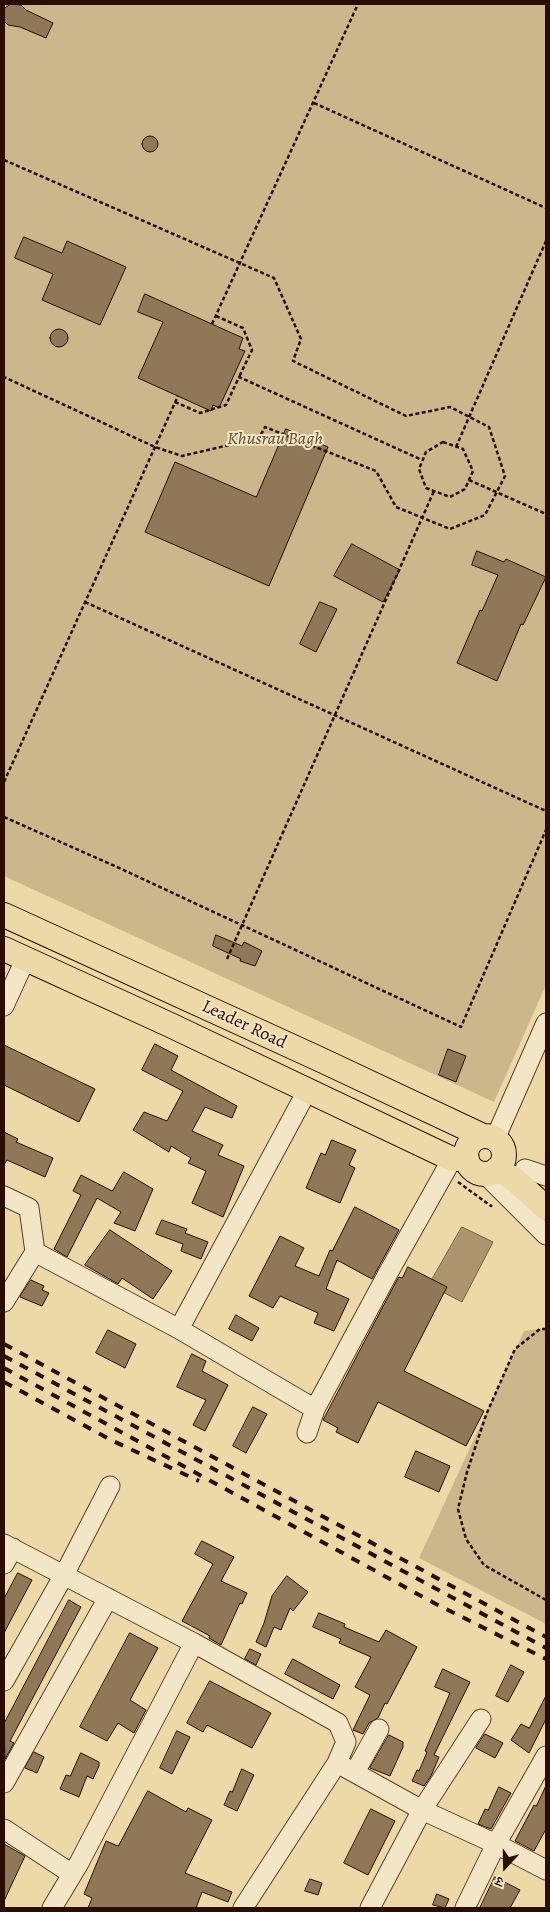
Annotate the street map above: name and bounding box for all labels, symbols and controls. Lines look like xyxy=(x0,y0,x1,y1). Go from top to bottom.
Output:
park label: Khusrau Bagh xyxy=(227,429,323,451)
street label: Leader Road xyxy=(198,996,290,1054)
north arrow xyxy=(480,1842,530,1892)
text: उ xyxy=(493,1871,506,1892)

